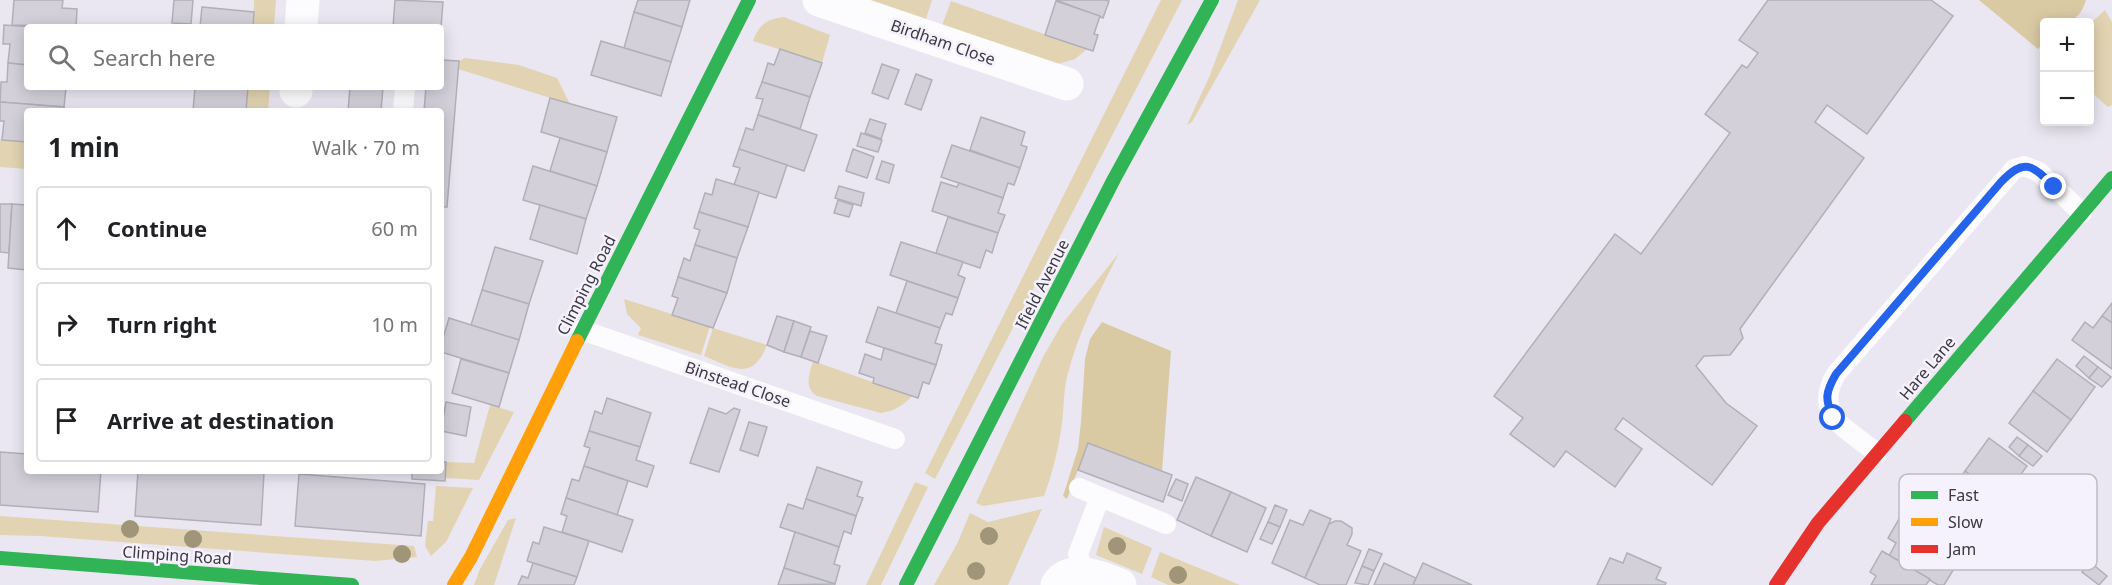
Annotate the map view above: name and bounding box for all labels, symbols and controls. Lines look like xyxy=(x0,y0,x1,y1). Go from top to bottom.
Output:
street label: Birdham Close xyxy=(888,14,998,70)
map controls xyxy=(2040,18,2094,126)
button: + xyxy=(2040,18,2094,72)
search box xyxy=(24,24,444,90)
icon: search xyxy=(45,41,78,74)
text: Search here xyxy=(93,42,215,72)
button: − xyxy=(2040,72,2094,126)
text: 1 min xyxy=(48,129,120,165)
text: Walk · 70 m xyxy=(312,134,420,161)
route end xyxy=(2040,173,2066,199)
icon: ahead xyxy=(50,212,83,245)
text: Continue xyxy=(107,213,207,243)
text: 60 m xyxy=(371,215,418,242)
street label: Climping Road xyxy=(551,231,621,339)
street label: Ifield Avenue xyxy=(1010,235,1074,333)
icon: right xyxy=(50,308,83,341)
text: Turn right xyxy=(107,309,217,339)
text: 10 m xyxy=(371,311,418,338)
street label: Hare Lane xyxy=(1894,332,1960,404)
street label: Binstead Close xyxy=(682,356,794,412)
icon: arrive xyxy=(50,404,83,437)
route start xyxy=(1819,404,1845,430)
text: Arrive at destination xyxy=(107,405,334,435)
legend xyxy=(1899,474,2097,570)
text: Fast xyxy=(1948,484,1979,506)
text: Slow xyxy=(1948,511,1983,533)
text: Jam xyxy=(1946,538,1976,560)
street label: Climping Road xyxy=(122,540,232,570)

